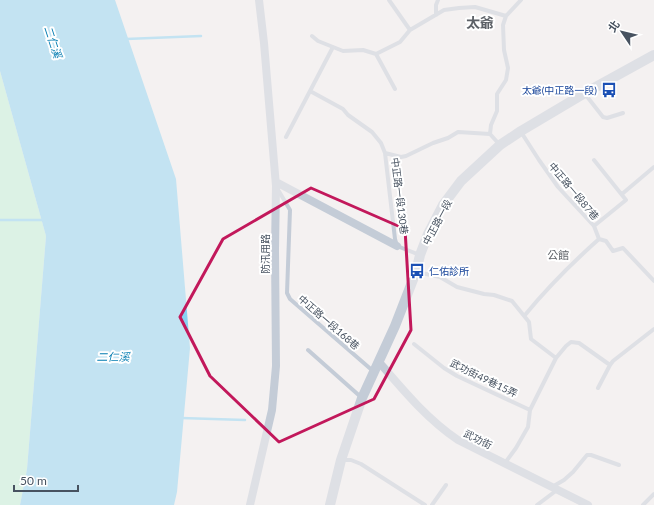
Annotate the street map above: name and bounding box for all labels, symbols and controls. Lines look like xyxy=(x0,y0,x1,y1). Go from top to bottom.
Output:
north arrow xyxy=(602,12,642,52)
district label: 太爺 xyxy=(466,14,494,31)
text: 北 xyxy=(605,18,622,34)
water label: 二仁溪 xyxy=(42,24,65,61)
bus stop icon: 太爺(中正路一段) xyxy=(600,81,618,99)
place label: 太爺(中正路一段) xyxy=(522,84,597,96)
street label: 中正路一段130巷 xyxy=(389,157,411,235)
street label: 中正路一段87巷 xyxy=(546,160,602,222)
street label: 中正路一段 xyxy=(420,197,454,247)
street label: 防汛用路 xyxy=(259,234,271,274)
district label: 公館 xyxy=(547,248,569,261)
bus stop icon: 仁佑診所 xyxy=(408,262,426,280)
place label: 仁佑診所 xyxy=(429,265,469,277)
street label: 中正路一段168巷 xyxy=(296,292,362,352)
water label: 二仁溪 xyxy=(97,350,131,363)
street label: 武功街49巷15弄 xyxy=(448,357,520,399)
street label: 武功街 xyxy=(462,427,494,451)
scale bar xyxy=(14,467,78,493)
text: 50 m xyxy=(20,473,47,488)

